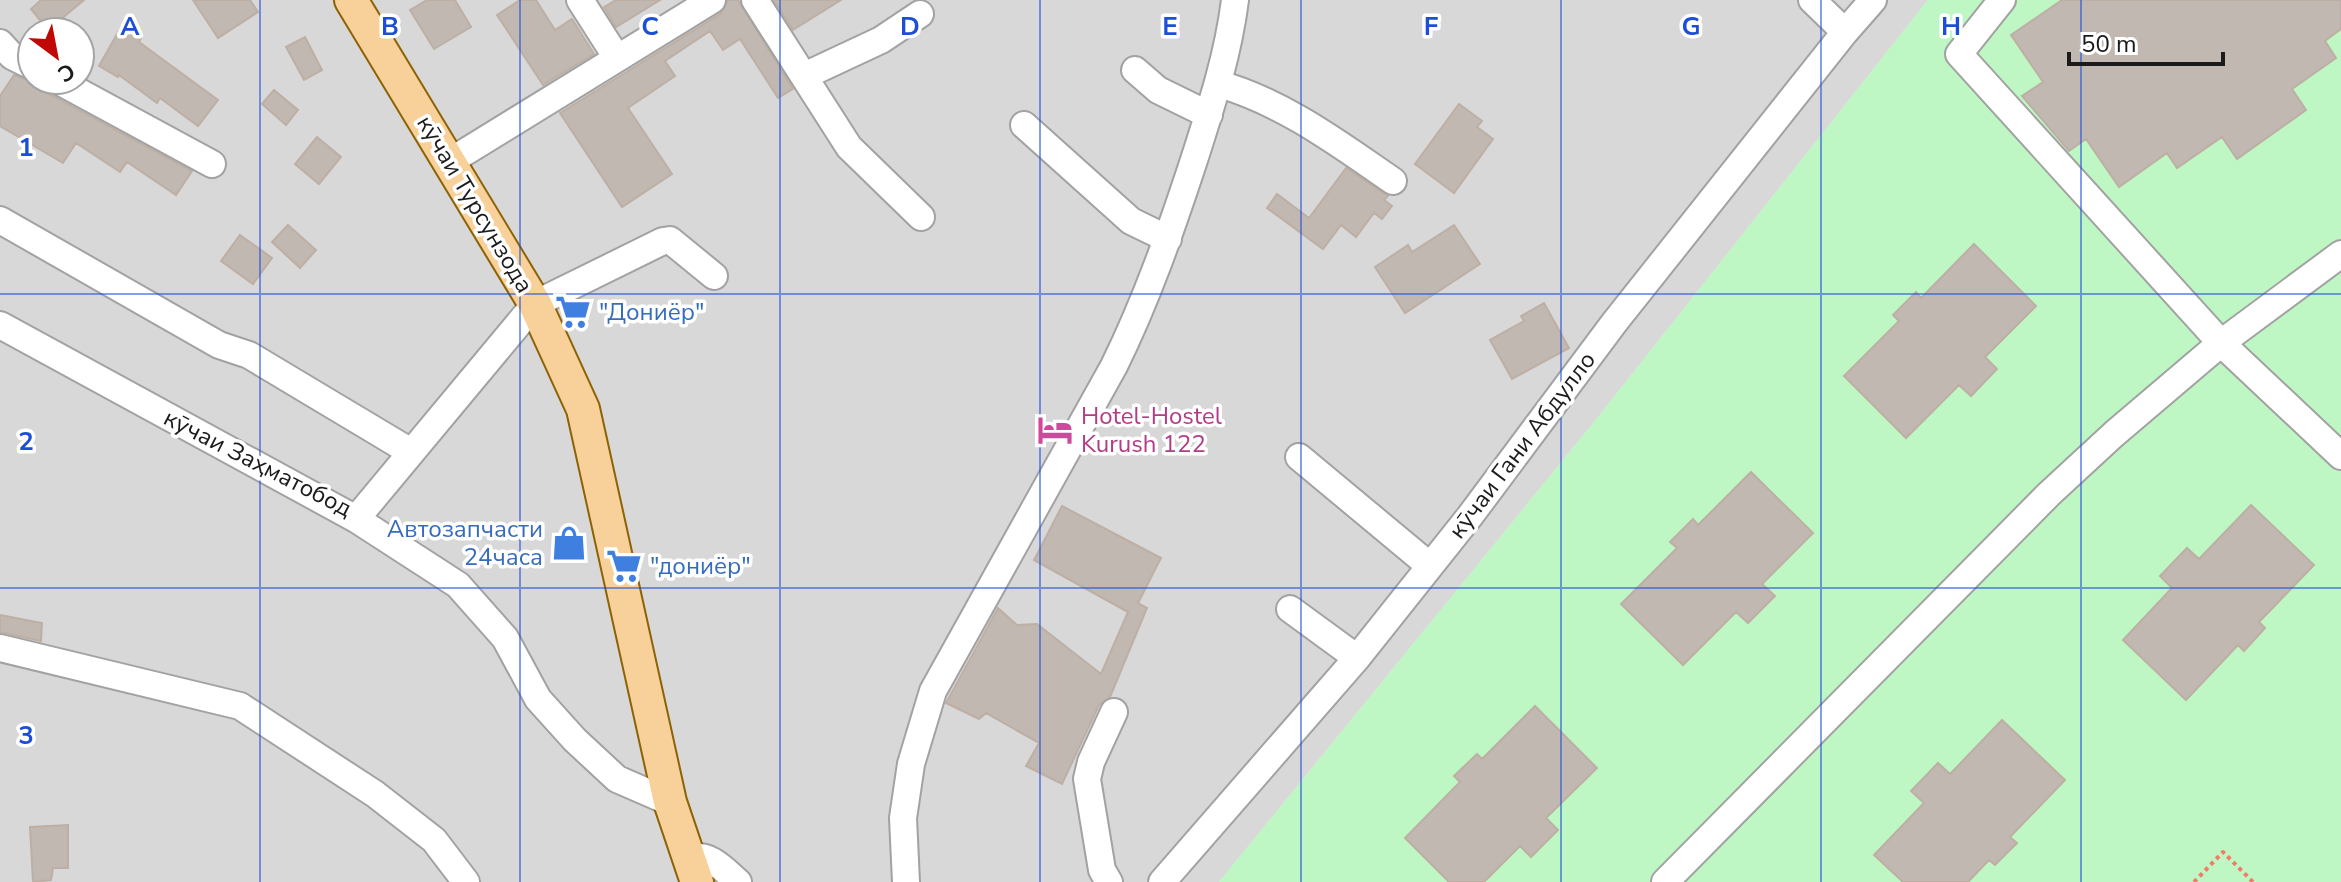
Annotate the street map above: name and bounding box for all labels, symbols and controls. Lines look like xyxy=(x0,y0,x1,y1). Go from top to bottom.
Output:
text: A xyxy=(120,9,140,44)
text: B xyxy=(381,9,399,44)
text: C xyxy=(641,9,659,44)
text: D xyxy=(900,9,920,44)
text: E xyxy=(1162,9,1178,44)
text: F xyxy=(1424,9,1438,44)
text: G xyxy=(1681,9,1701,44)
text: H xyxy=(1941,9,1961,44)
north arrow xyxy=(16,16,96,96)
scale bar xyxy=(2069,16,2223,66)
text: 50 m xyxy=(2081,28,2137,60)
text: С xyxy=(52,55,80,89)
street label: кӯчаи Турсунзода xyxy=(409,109,541,299)
text: 1 xyxy=(18,130,34,165)
supermarket icon: "Дониёр" xyxy=(554,293,592,331)
place label: "Дониёр" xyxy=(599,296,704,328)
street label: кӯчаи Гани Абдулло xyxy=(1441,345,1603,545)
place label: Hotel-Hostel Kurush 122 xyxy=(1081,400,1222,460)
street label: кӯчаи Заҳматобод xyxy=(158,402,358,524)
hotel icon: Hotel-Hostel Kurush 122 xyxy=(1036,411,1074,449)
text: 2 xyxy=(18,424,34,459)
place label: Автозапчасти 24часа xyxy=(387,513,543,573)
shop icon: Автозапчасти 24часа xyxy=(550,524,588,562)
supermarket icon: "дониёр" xyxy=(605,547,643,585)
place label: "дониёр" xyxy=(650,550,751,582)
text: 3 xyxy=(18,718,34,753)

